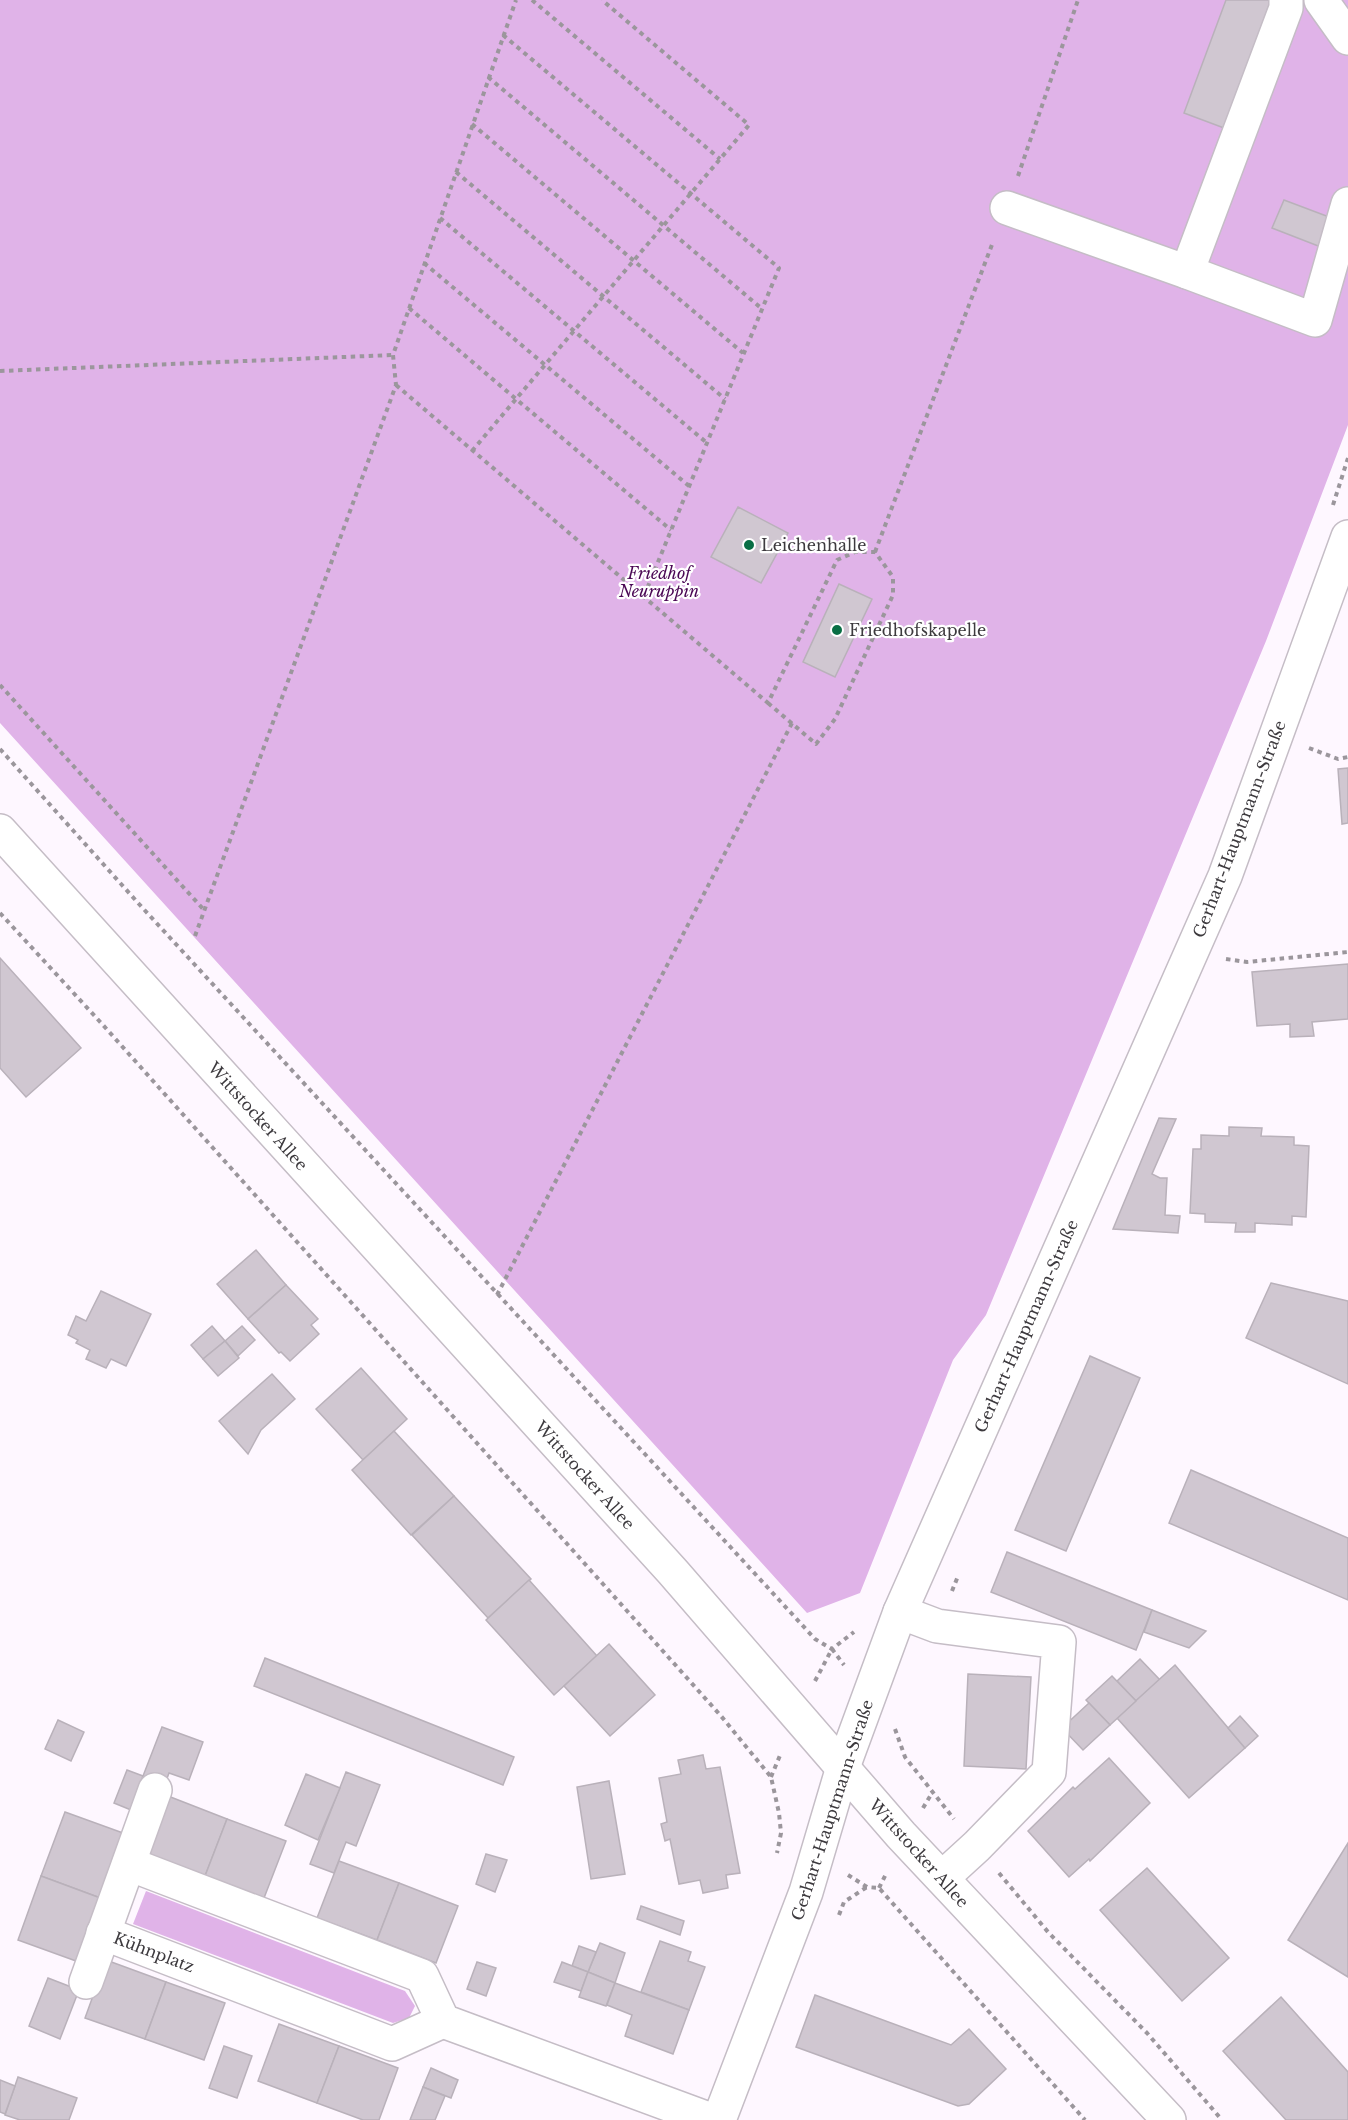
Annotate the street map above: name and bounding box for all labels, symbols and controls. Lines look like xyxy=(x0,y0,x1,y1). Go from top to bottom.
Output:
place label: Leichenhalle xyxy=(761,535,866,555)
marker: Leichenhalle xyxy=(742,538,756,552)
park label: Friedhof Neuruppin xyxy=(618,563,699,601)
place label: Friedhofskapelle xyxy=(849,620,986,640)
marker: Friedhofskapelle xyxy=(830,623,844,637)
street label: Gerhart-Hauptmann-Straße xyxy=(1188,718,1290,940)
street label: Wittstocker Allee xyxy=(203,1057,312,1174)
street label: Gerhart-Hauptmann-Straße xyxy=(970,1216,1082,1436)
street label: Wittstocker Allee xyxy=(530,1416,639,1533)
street label: Gerhart-Hauptmann-Straße xyxy=(787,1697,877,1923)
street label: Wittstocker Allee xyxy=(864,1794,973,1911)
street label: Kühnplatz xyxy=(111,1927,197,1977)

